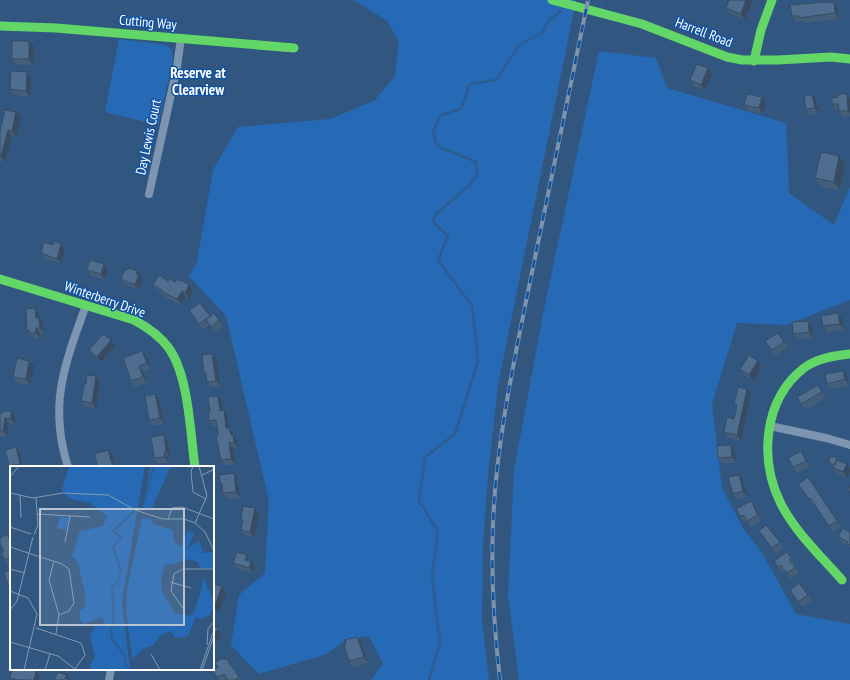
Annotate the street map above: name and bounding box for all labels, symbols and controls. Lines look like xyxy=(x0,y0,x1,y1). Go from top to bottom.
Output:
street label: Cutting Way xyxy=(118,11,178,34)
street label: Harrell Road xyxy=(673,13,735,51)
district label: Reserve at Clearview xyxy=(170,63,226,99)
street label: Day Lewis Court xyxy=(131,97,165,176)
street label: Winterberry Drive xyxy=(62,277,148,321)
inset map xyxy=(10,466,214,670)

